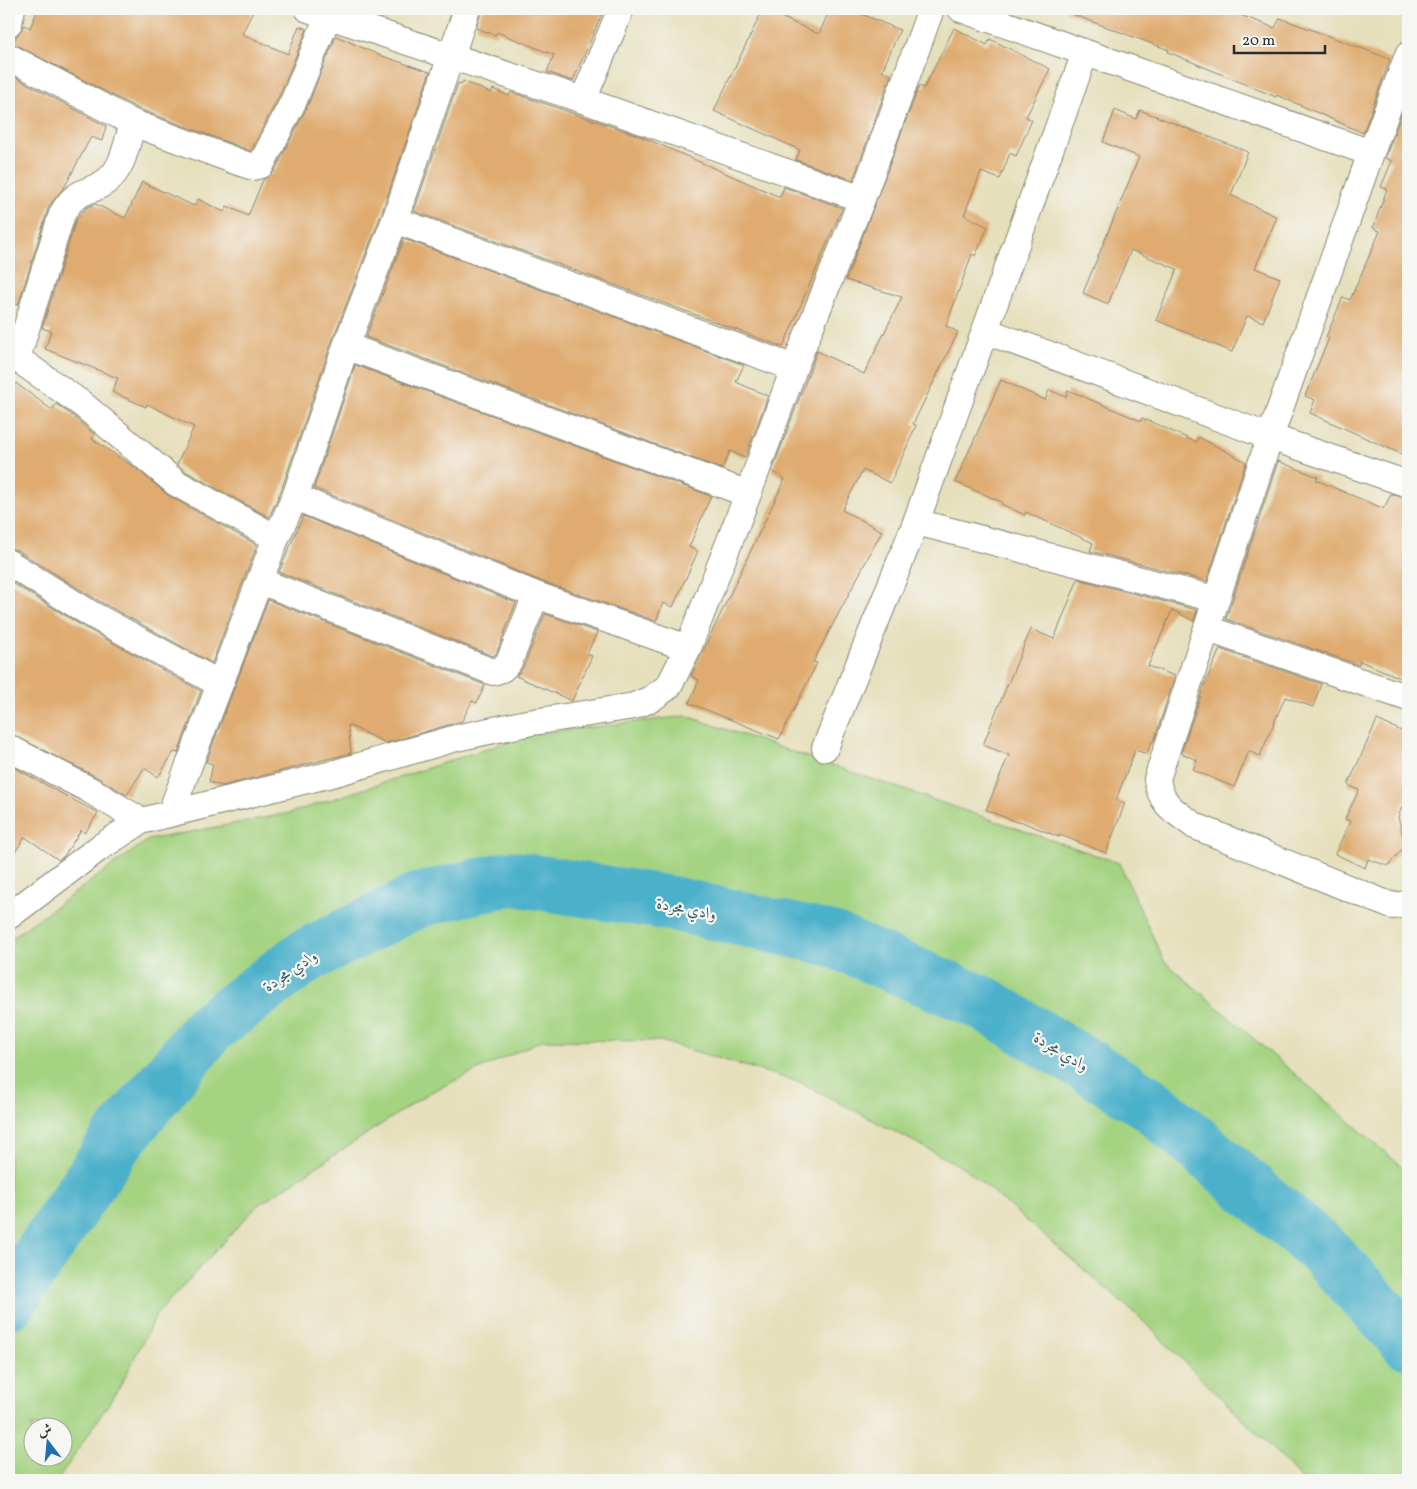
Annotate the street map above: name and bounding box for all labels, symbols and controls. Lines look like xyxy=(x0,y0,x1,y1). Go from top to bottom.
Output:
scale bar xyxy=(1234,22,1326,54)
text: 20 m xyxy=(1242,31,1275,52)
water label: وادي مجردة xyxy=(654,893,718,927)
water label: وادي مجردة xyxy=(259,946,322,998)
water label: وادي مجردة xyxy=(1029,1027,1093,1078)
north arrow xyxy=(22,1416,72,1466)
text: ش xyxy=(36,1420,54,1442)

